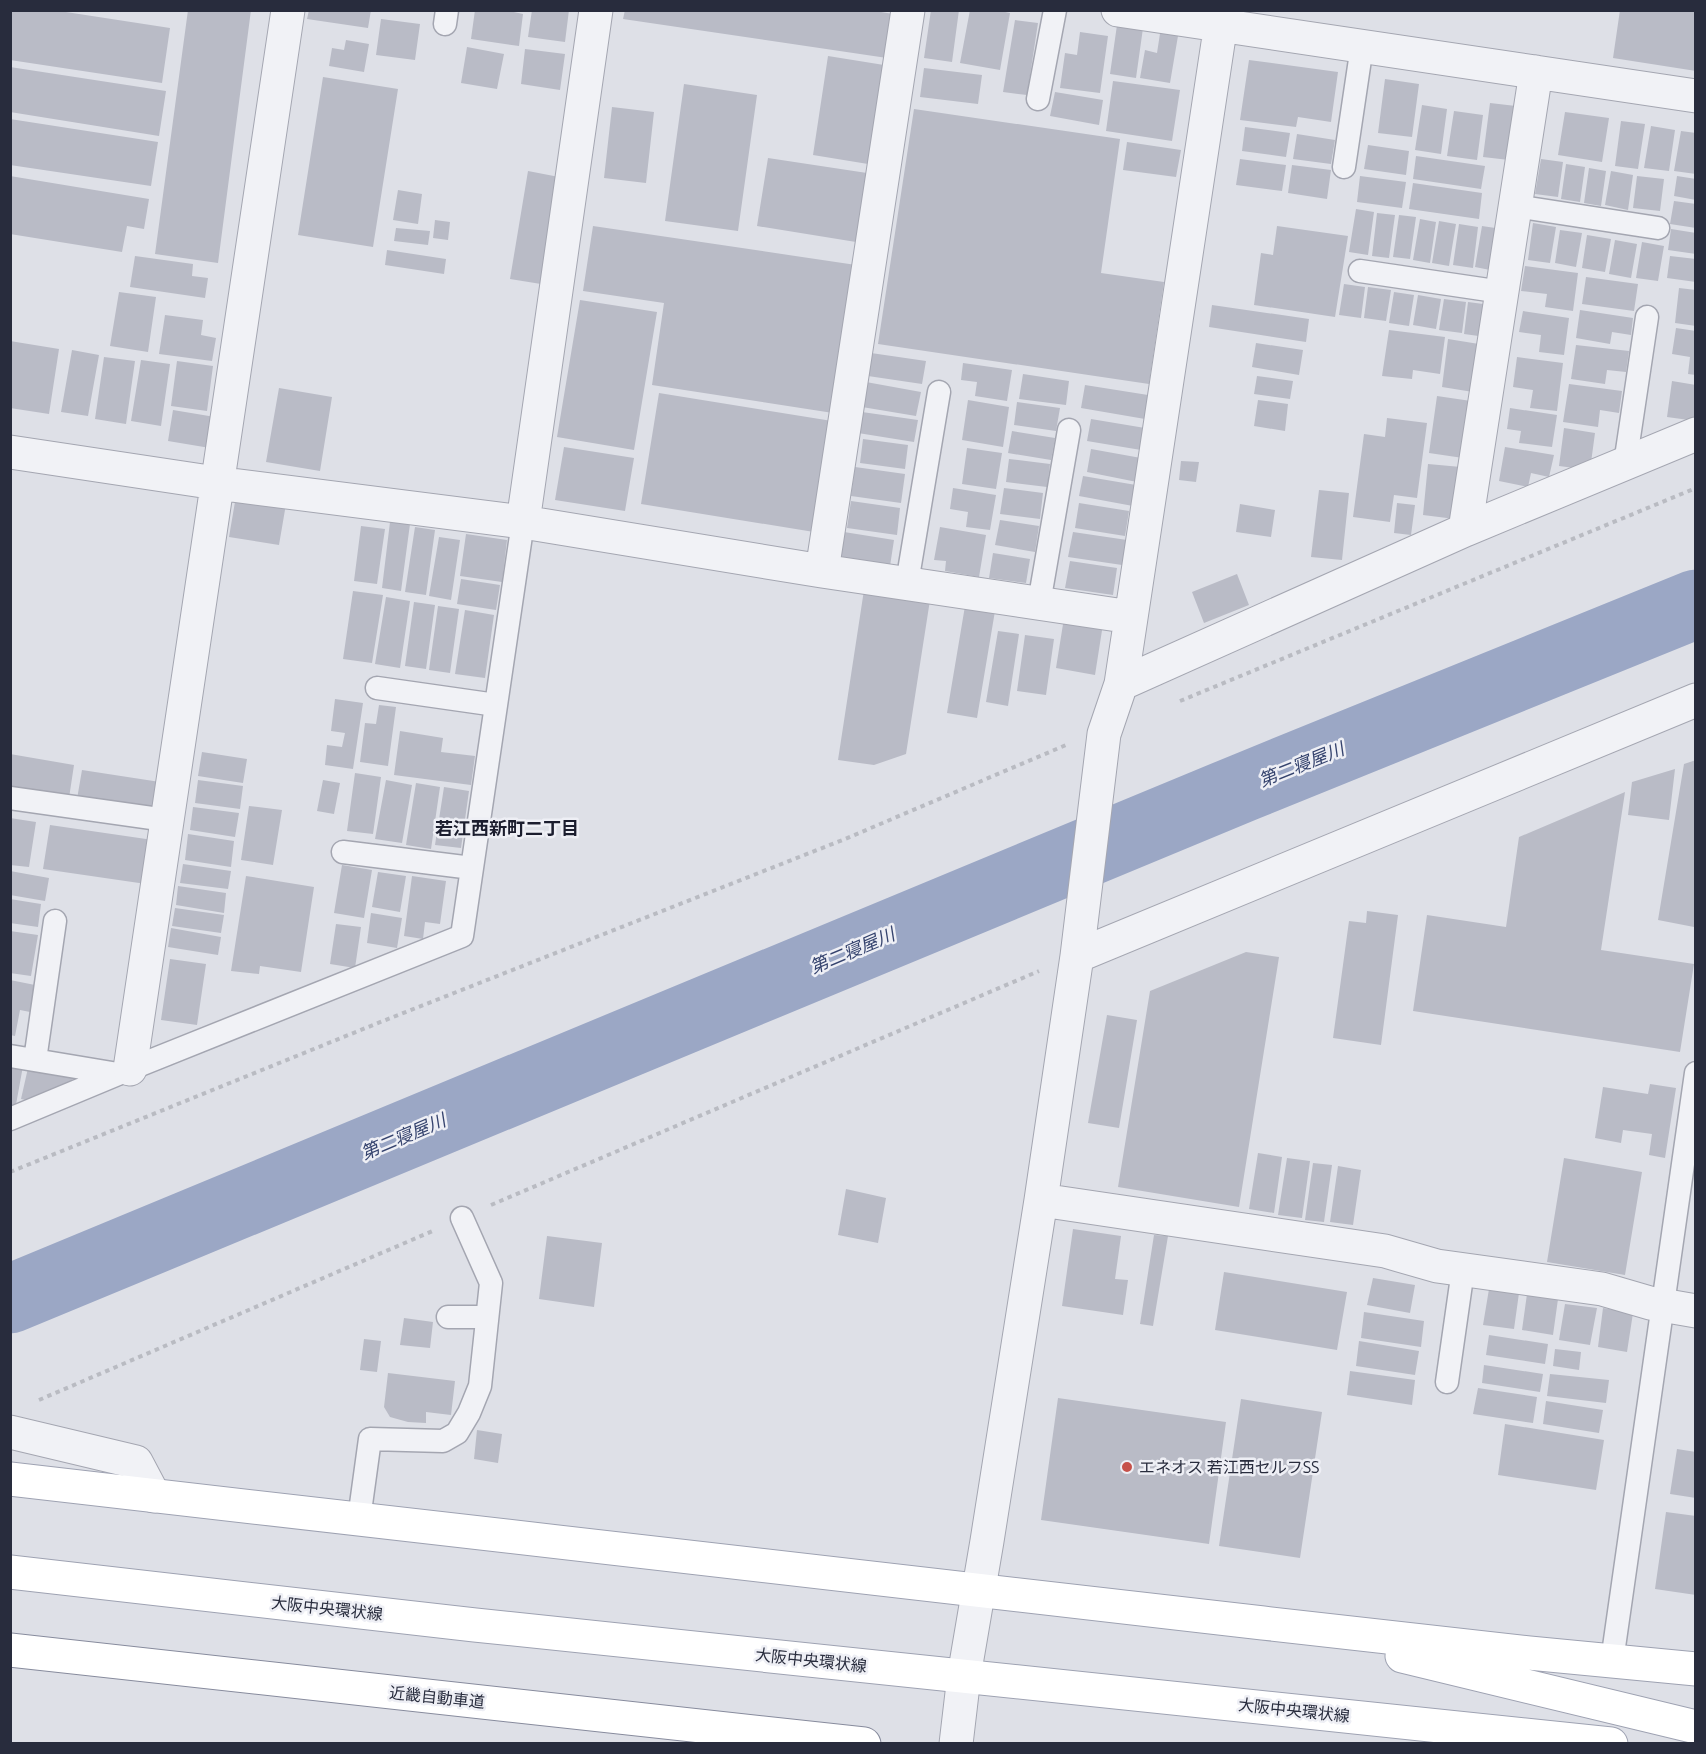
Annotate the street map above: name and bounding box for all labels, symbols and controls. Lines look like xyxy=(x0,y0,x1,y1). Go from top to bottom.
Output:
water label: 第二寝屋川 xyxy=(1256,737,1348,790)
district label: 若江西新町二丁目 xyxy=(435,818,579,838)
water label: 第二寝屋川 xyxy=(807,922,899,977)
water label: 第二寝屋川 xyxy=(358,1108,450,1163)
place label: エネオス 若江西セルフSS xyxy=(1139,1458,1319,1476)
marker: エネオス 若江西セルフSS xyxy=(1120,1460,1134,1474)
street label: 大阪中央環状線 xyxy=(270,1593,384,1623)
street label: 大阪中央環状線 xyxy=(754,1645,868,1675)
street label: 近畿自動車道 xyxy=(388,1683,486,1711)
street label: 大阪中央環状線 xyxy=(1237,1695,1351,1725)

